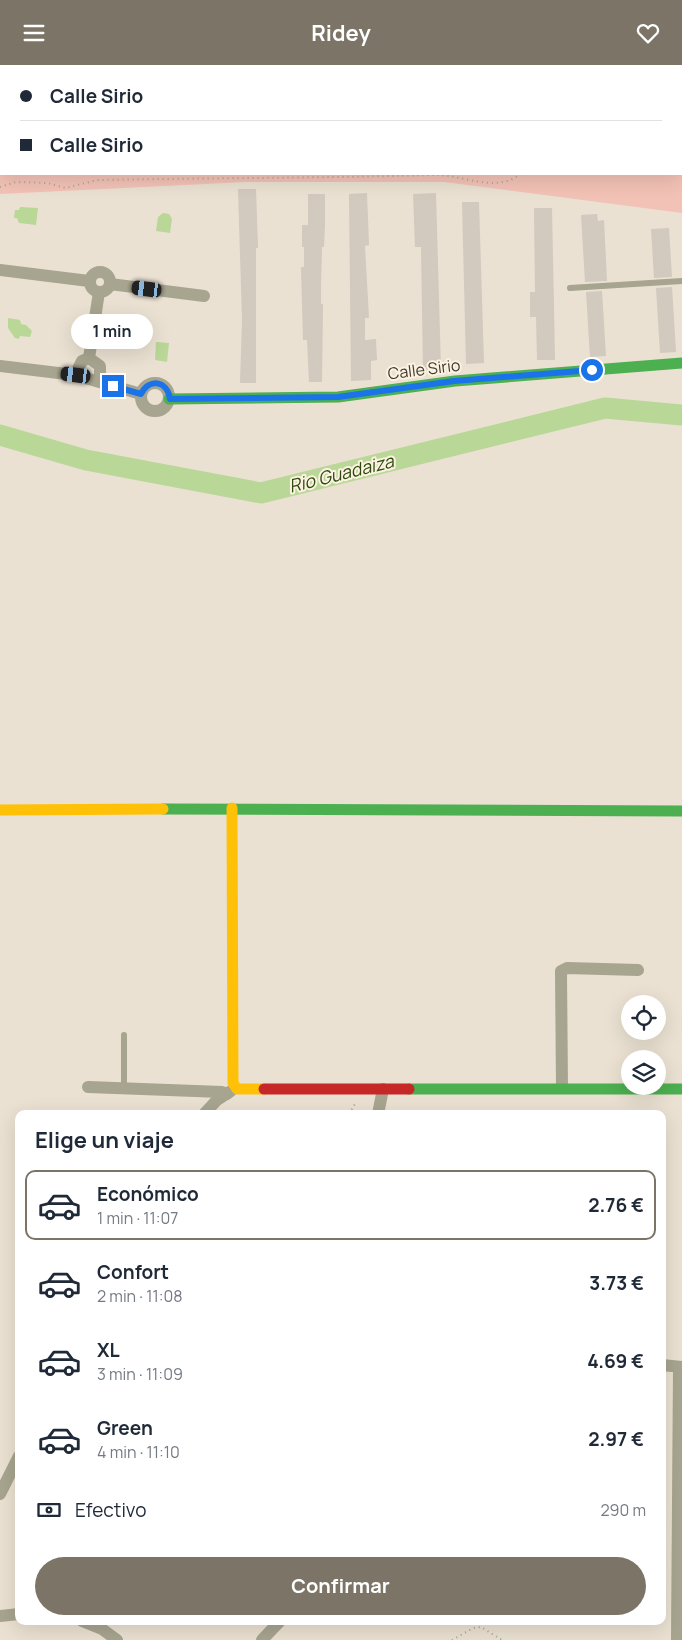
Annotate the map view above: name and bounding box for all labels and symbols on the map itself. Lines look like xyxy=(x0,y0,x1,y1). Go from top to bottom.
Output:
car xyxy=(131,280,162,298)
callout: 1 min xyxy=(72,313,154,349)
street label: Calle Sirio xyxy=(386,354,462,384)
route start xyxy=(581,359,603,381)
car xyxy=(60,366,91,384)
route end xyxy=(102,375,124,397)
water label: Rio Guadaiza xyxy=(286,448,397,498)

